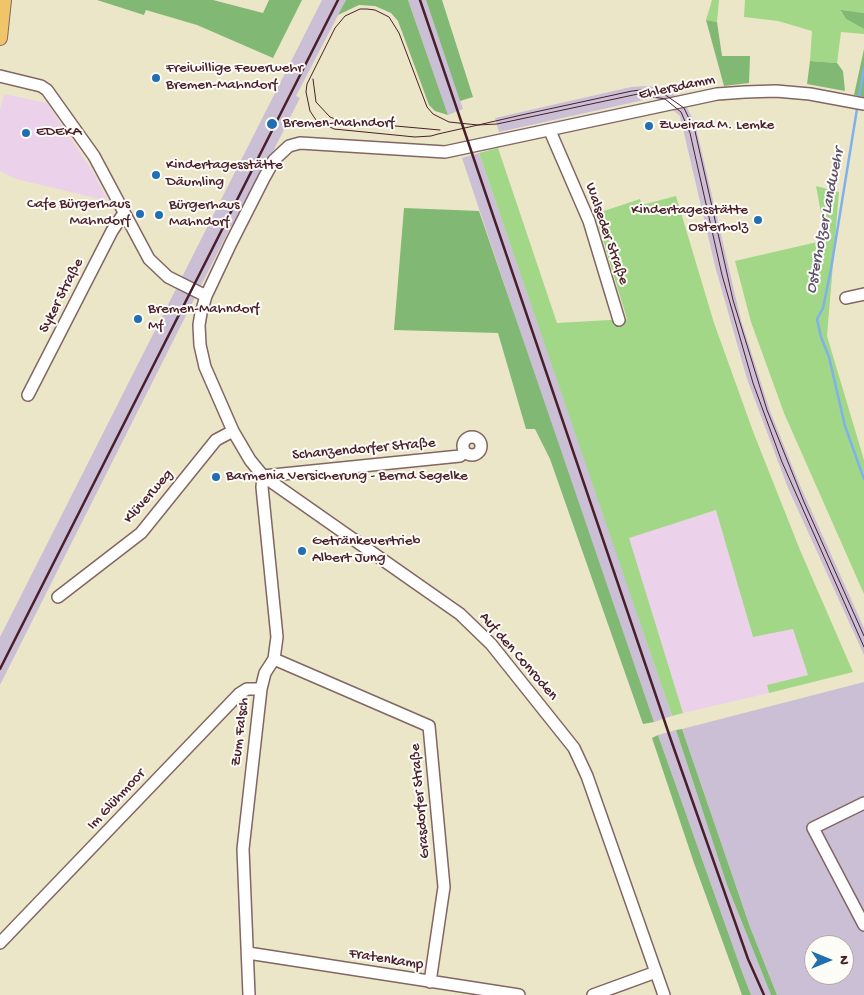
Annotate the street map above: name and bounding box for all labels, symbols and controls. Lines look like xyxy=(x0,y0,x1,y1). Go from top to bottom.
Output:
place label: Freiwillige Feuerwehr Bremen-Mahndorf xyxy=(166,60,303,95)
street label: Ehlersdamm xyxy=(637,71,717,105)
marker: Freiwillige Feuerwehr Bremen-Mahndorf xyxy=(150,72,162,84)
place label: Bremen-Mahndorf xyxy=(283,115,394,133)
marker: Bremen-Mahndorf xyxy=(265,117,279,131)
place label: Zweirad M. Lemke xyxy=(659,117,774,135)
marker: Zweirad M. Lemke xyxy=(643,120,655,132)
place label: EDEKA xyxy=(36,124,82,142)
marker: EDEKA xyxy=(20,127,32,139)
water label: Osterholzer Landwehr xyxy=(802,147,850,295)
place label: Kindertagesstätte Däumling xyxy=(166,157,283,192)
marker: Kindertagesstätte Däumling xyxy=(150,169,162,181)
street label: Walseder Straße xyxy=(580,181,632,287)
place label: Cafe Bürgerhaus Mahndorf xyxy=(27,196,130,231)
place label: Bürgerhaus Mahndorf xyxy=(169,197,240,232)
place label: Kindertagesstätte Osterholz xyxy=(631,202,748,237)
marker: Cafe Bürgerhaus Mahndorf xyxy=(134,208,146,220)
marker: Bürgerhaus Mahndorf xyxy=(153,209,165,221)
marker: Kindertagesstätte Osterholz xyxy=(752,214,764,226)
street label: Syker Straße xyxy=(36,256,88,336)
place label: Bremen-Mahndorf Mf xyxy=(148,301,259,336)
marker: Bremen-Mahndorf Mf xyxy=(132,313,144,325)
street label: Schanzendorfer Straße xyxy=(292,435,436,465)
street label: Klüverweg xyxy=(121,466,177,528)
place label: Barmenia Versicherung - Bernd Segelke xyxy=(226,468,468,486)
marker: Barmenia Versicherung - Bernd Segelke xyxy=(210,471,222,483)
place label: Getränkevertrieb Albert Jung xyxy=(312,533,421,568)
marker: Getränkevertrieb Albert Jung xyxy=(296,545,308,557)
street label: Auf den Conroden xyxy=(475,609,561,705)
street label: Zum Falsch xyxy=(228,697,254,767)
street label: Grasdorfer Straße xyxy=(407,743,435,859)
street label: Im Glühmoor xyxy=(84,766,150,834)
north arrow xyxy=(804,935,854,985)
street label: Fratenkamp xyxy=(347,945,425,975)
text: N xyxy=(835,955,852,965)

